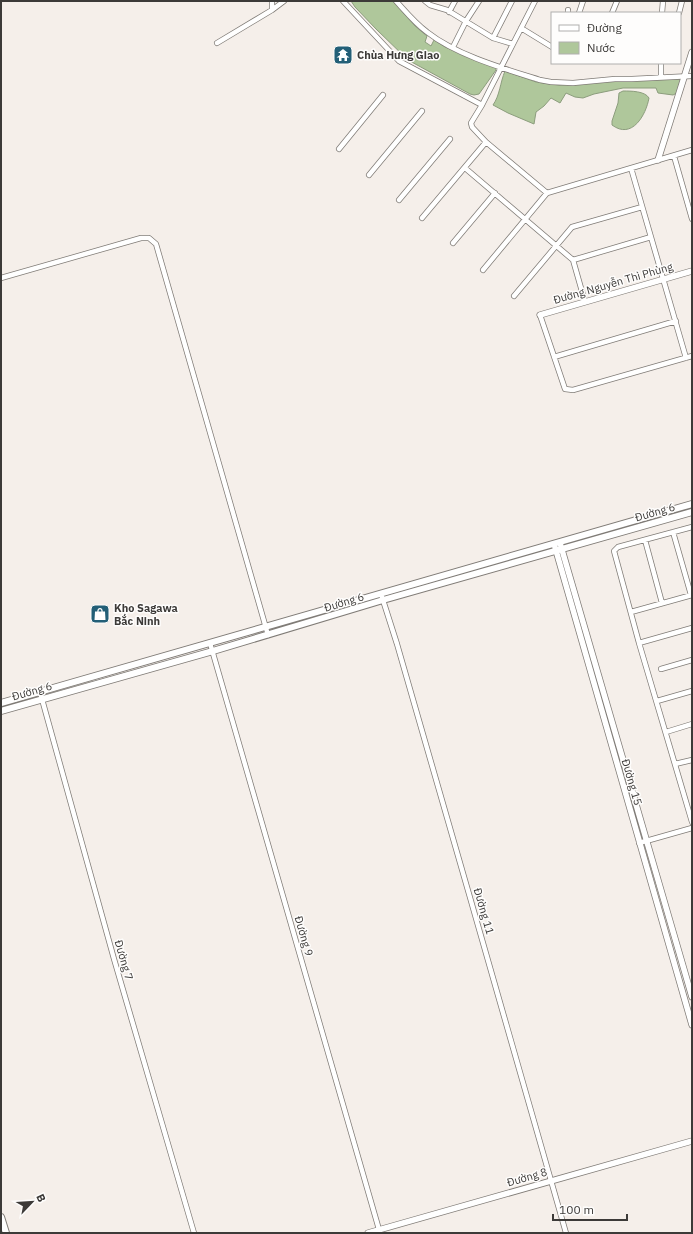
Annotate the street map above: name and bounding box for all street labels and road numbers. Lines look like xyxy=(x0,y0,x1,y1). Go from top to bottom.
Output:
street label: Đường Nguyễn Thì Phùng xyxy=(552,259,675,307)
street label: Đường 6 xyxy=(633,500,677,524)
street label: Đường 6 xyxy=(322,589,366,615)
street label: Đường 6 xyxy=(10,679,54,703)
street label: Đường 15 xyxy=(619,757,645,807)
street label: Đường 11 xyxy=(471,886,497,936)
street label: Đường 9 xyxy=(292,914,316,958)
street label: Đường 7 xyxy=(112,938,136,982)
street label: Đường 8 xyxy=(505,1165,549,1189)

